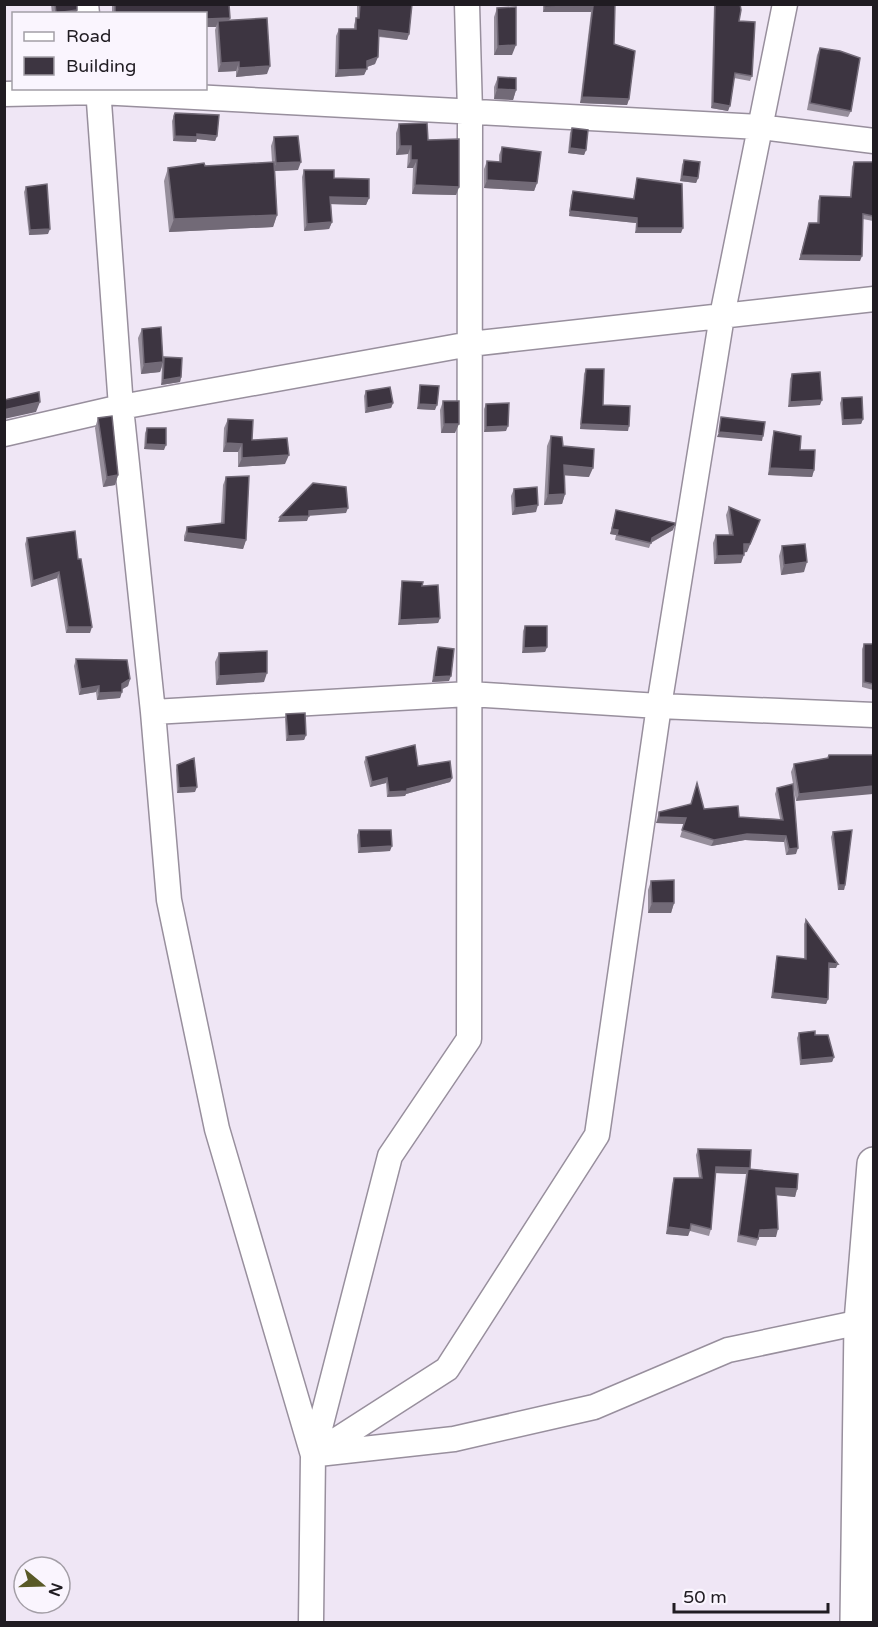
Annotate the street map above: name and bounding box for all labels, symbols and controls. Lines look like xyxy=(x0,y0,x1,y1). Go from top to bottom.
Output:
legend xyxy=(12,12,207,90)
text: Road xyxy=(66,25,111,47)
text: Building xyxy=(66,55,136,77)
north arrow xyxy=(12,1555,72,1615)
scale bar xyxy=(674,1576,828,1614)
text: N xyxy=(44,1580,67,1599)
text: 50 m xyxy=(683,1586,727,1608)

